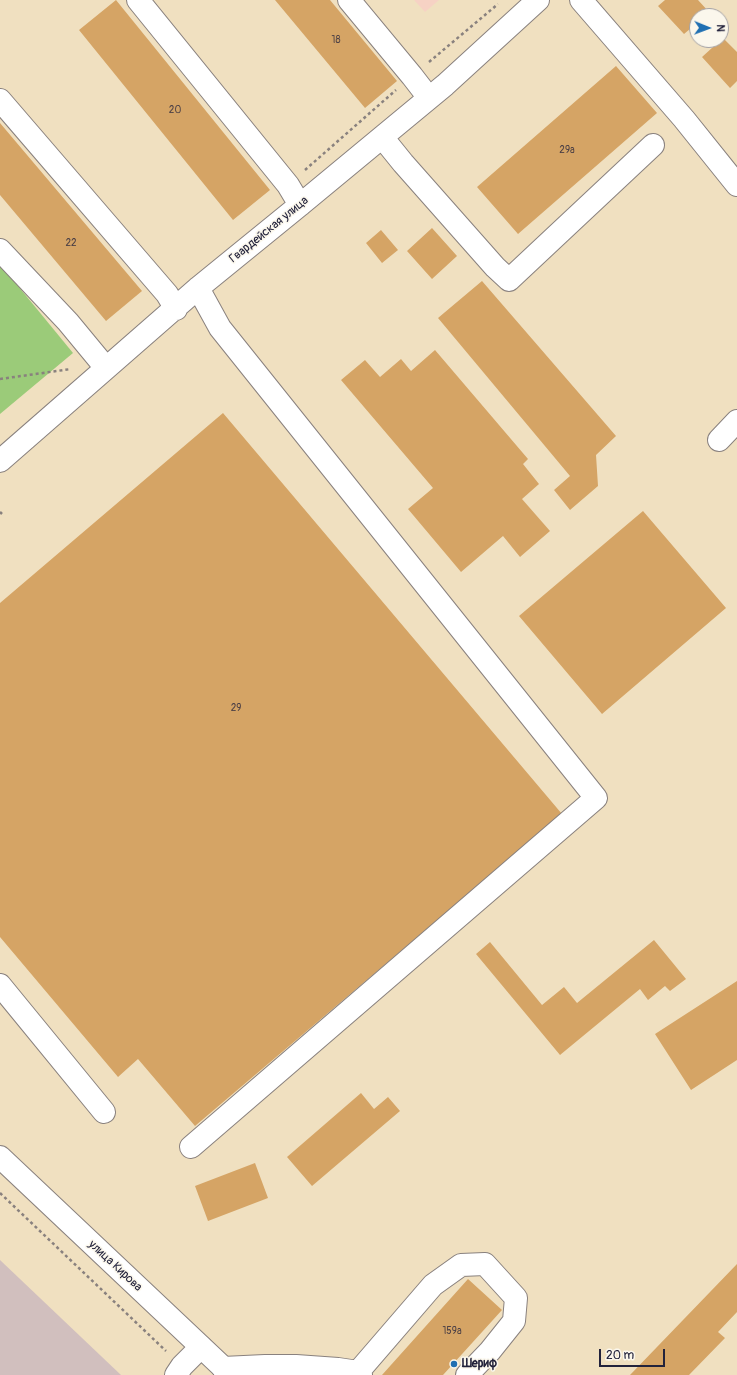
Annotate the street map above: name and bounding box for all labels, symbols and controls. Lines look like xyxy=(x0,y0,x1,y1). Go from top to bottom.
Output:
north arrow xyxy=(689,8,729,48)
text: N xyxy=(714,24,727,32)
house number: 18 xyxy=(332,34,340,46)
house number: 20 xyxy=(169,104,181,116)
house number: 29а xyxy=(559,144,575,156)
street label: Гвардейская улица xyxy=(226,194,312,266)
house number: 22 xyxy=(65,237,77,249)
house number: 29 xyxy=(231,702,241,714)
street label: улица Кирова xyxy=(85,1237,145,1295)
house number: 159а xyxy=(442,1325,462,1337)
scale bar xyxy=(601,1341,667,1367)
text: 20 m xyxy=(606,1348,634,1363)
place label: Шериф xyxy=(462,1357,497,1371)
marker: Шериф xyxy=(449,1359,459,1369)

